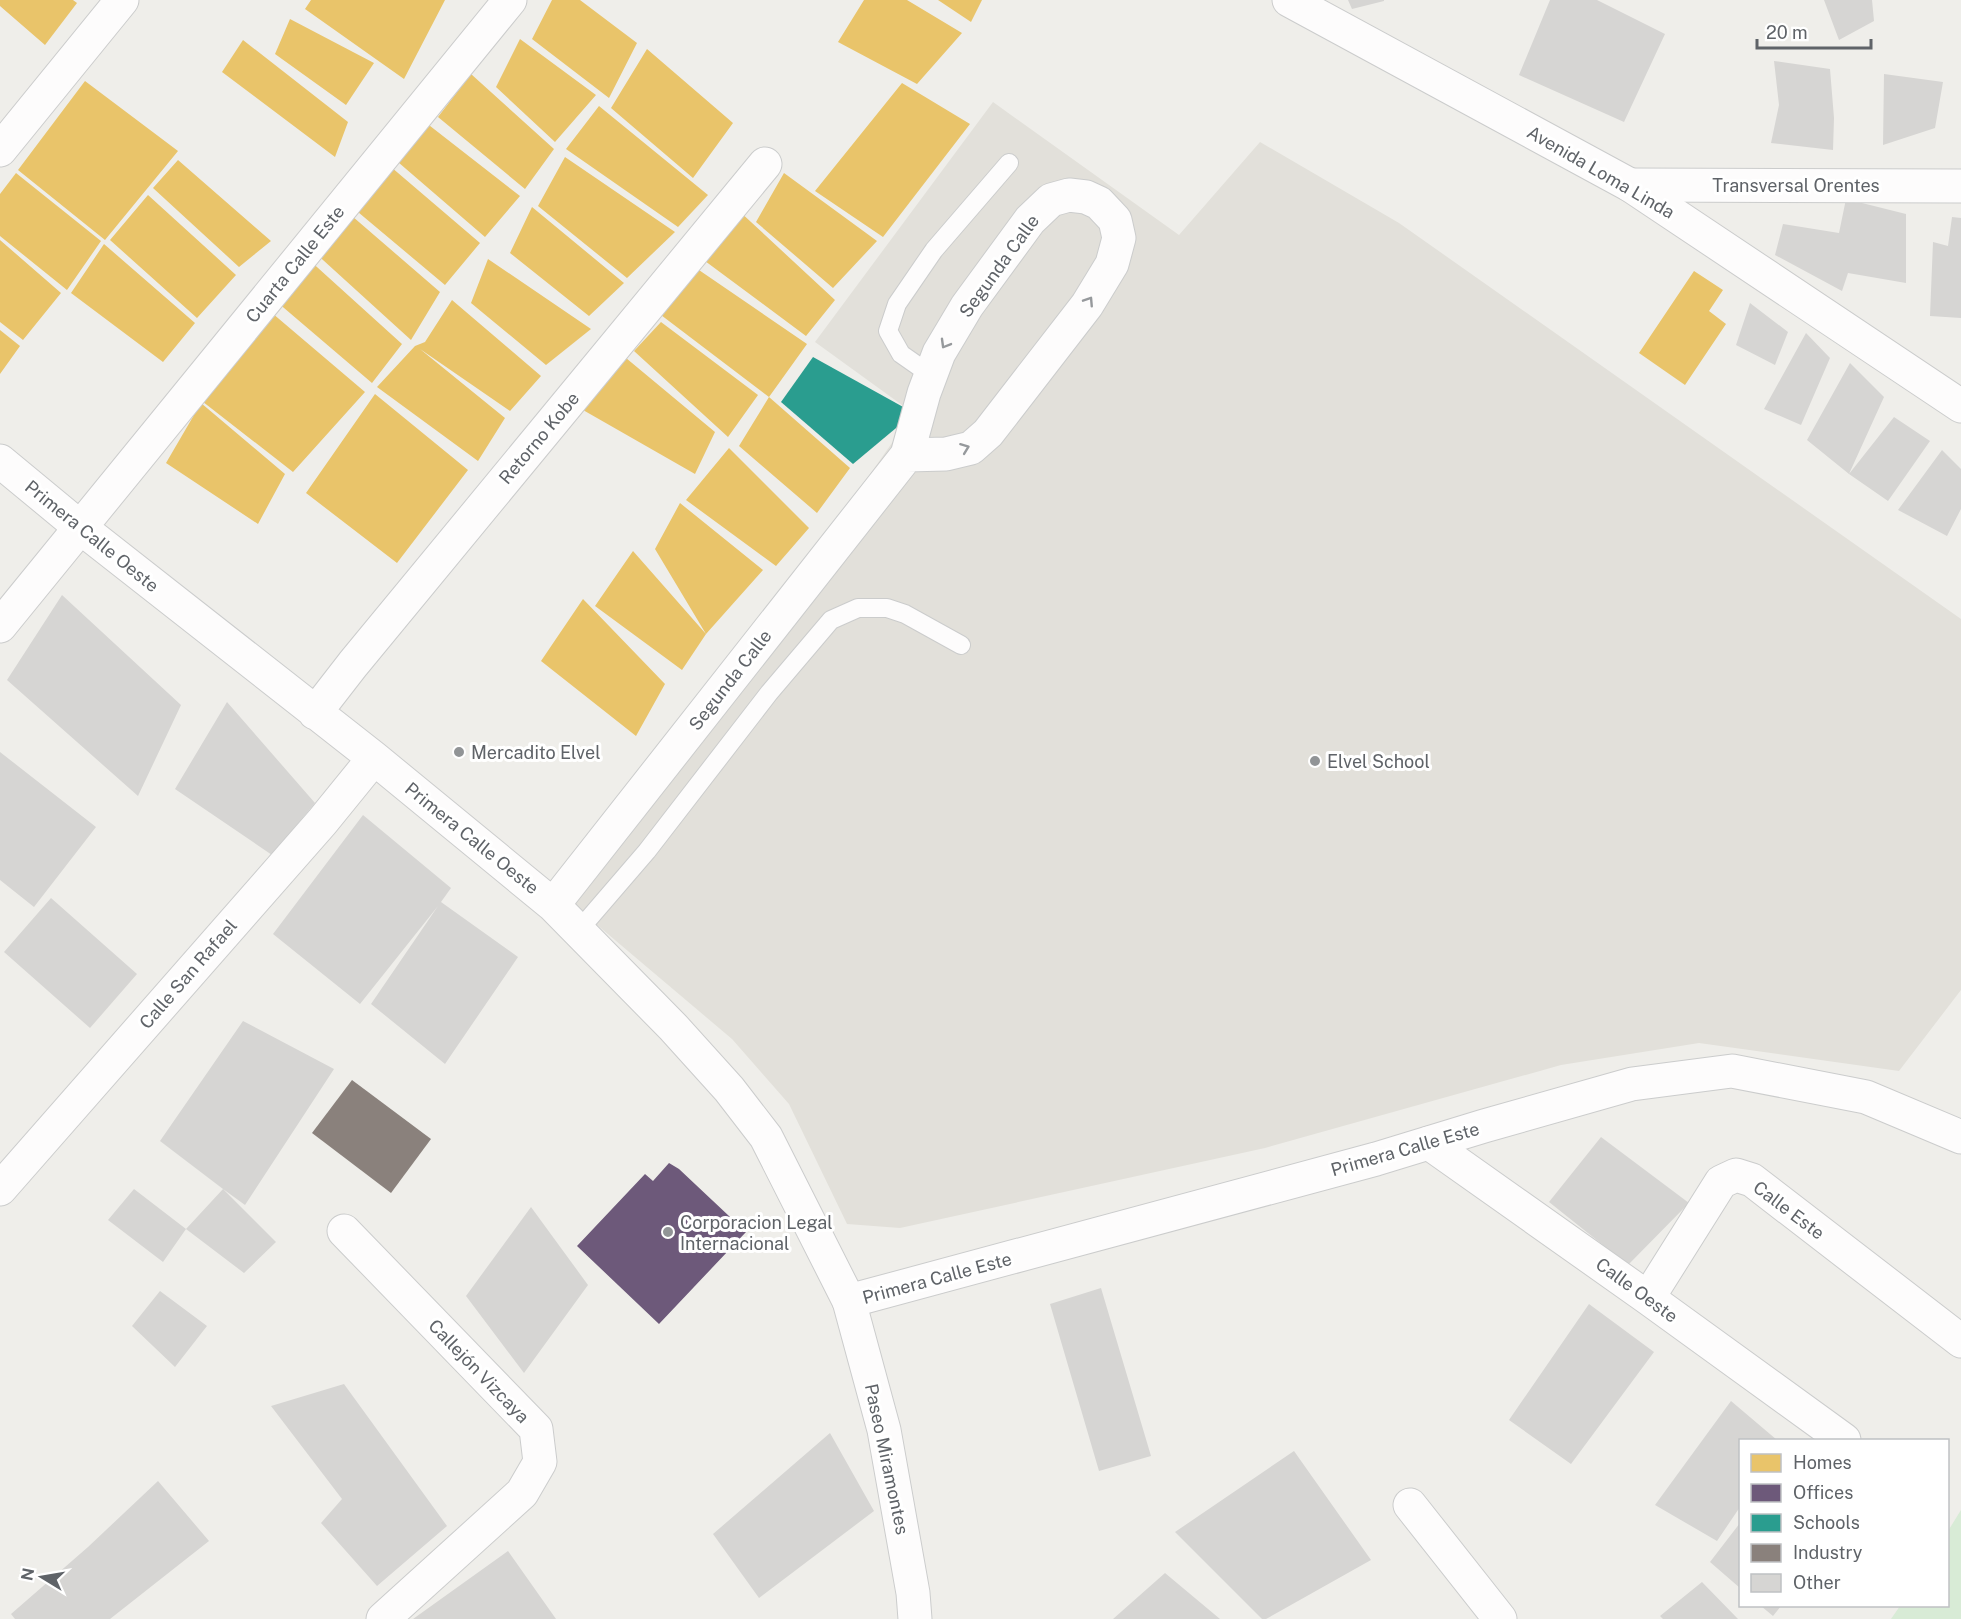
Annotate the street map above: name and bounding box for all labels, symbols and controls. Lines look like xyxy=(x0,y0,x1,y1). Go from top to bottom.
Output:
scale bar xyxy=(1757,12,1871,50)
text: 20 m xyxy=(1766,22,1808,43)
street label: Avenida Loma Linda xyxy=(1524,121,1678,223)
street label: Transversal Orentes xyxy=(1712,175,1880,196)
street label: Cuarta Calle Este xyxy=(241,201,349,327)
street label: Segunda Calle xyxy=(955,211,1043,321)
one-way arrow xyxy=(1082,297,1093,308)
one-way arrow xyxy=(941,338,952,348)
street label: Retorno Kobe xyxy=(495,388,583,488)
one-way arrow xyxy=(959,443,969,456)
street label: Primera Calle Oeste xyxy=(21,476,163,596)
street label: Segunda Calle xyxy=(684,626,776,734)
place label: Mercadito Elvel xyxy=(471,742,601,763)
marker: Mercadito Elvel xyxy=(452,745,466,759)
place label: Elvel School xyxy=(1327,751,1430,772)
marker: Elvel School xyxy=(1308,754,1322,768)
street label: Primera Calle Oeste xyxy=(401,778,543,898)
street label: Calle San Rafael xyxy=(135,915,241,1033)
street label: Primera Calle Este xyxy=(1328,1118,1482,1180)
street label: Calle Este xyxy=(1749,1176,1829,1244)
place label: Corporacion Legal Internacional xyxy=(680,1212,833,1254)
marker: Corporacion Legal Internacional xyxy=(661,1225,675,1239)
street label: Primera Calle Este xyxy=(860,1248,1014,1308)
street label: Calle Oeste xyxy=(1592,1253,1682,1327)
street label: Callejón Vizcaya xyxy=(424,1315,534,1427)
street label: Paseo Miramontes xyxy=(861,1382,913,1536)
legend xyxy=(1739,1439,1949,1607)
text: Homes xyxy=(1793,1452,1852,1473)
text: Offices xyxy=(1793,1482,1853,1503)
text: Schools xyxy=(1793,1512,1860,1533)
text: Industry xyxy=(1793,1542,1863,1563)
north arrow xyxy=(12,1547,72,1607)
text: N xyxy=(17,1566,38,1582)
text: Other xyxy=(1793,1572,1841,1593)

